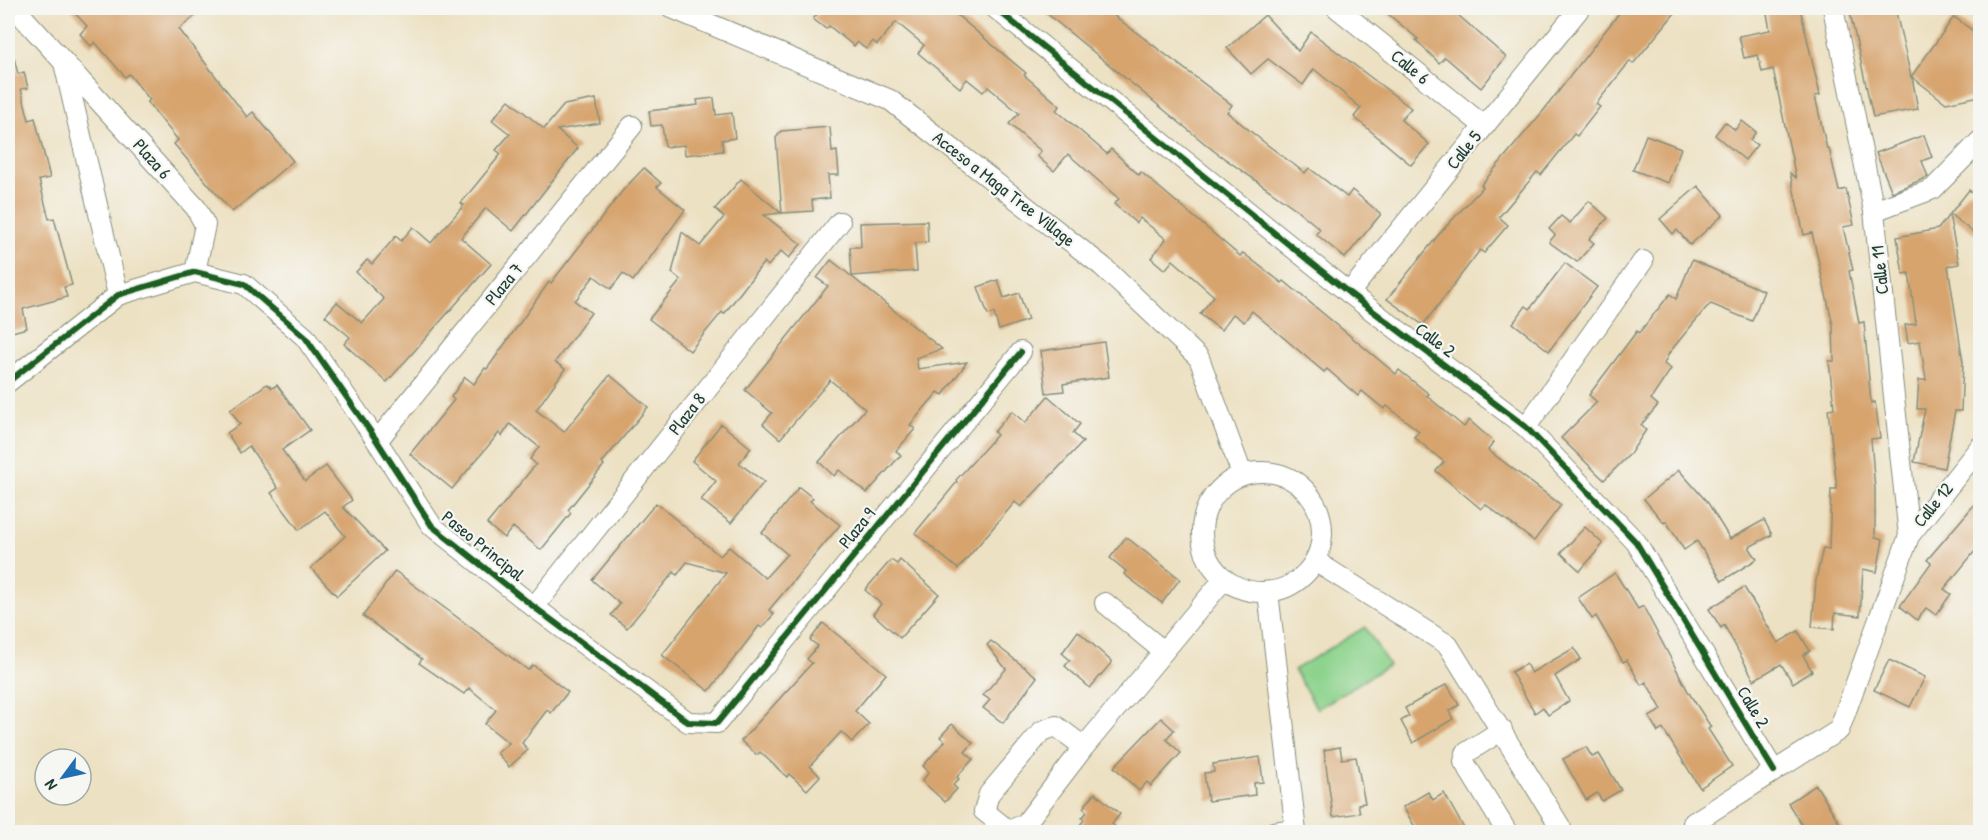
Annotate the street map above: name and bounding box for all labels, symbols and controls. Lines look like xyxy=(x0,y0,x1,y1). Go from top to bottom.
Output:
street label: Calle 6 xyxy=(1386,43,1435,90)
street label: Acceso a Maga Tree Village xyxy=(928,125,1081,252)
street label: Calle 5 xyxy=(1440,125,1487,174)
street label: Plaza 6 xyxy=(127,133,177,184)
street label: Calle 11 xyxy=(1865,244,1894,296)
street label: Plaza 7 xyxy=(479,257,529,310)
street label: Calle 2 xyxy=(1410,316,1461,363)
street label: Plaza 8 xyxy=(662,387,711,440)
street label: Calle 12 xyxy=(1907,477,1959,532)
street label: Plaza 9 xyxy=(832,502,881,553)
street label: Paseo Principal xyxy=(437,505,530,587)
street label: Calle 2 xyxy=(1731,681,1776,733)
north arrow xyxy=(33,747,93,807)
text: N xyxy=(39,775,62,795)

